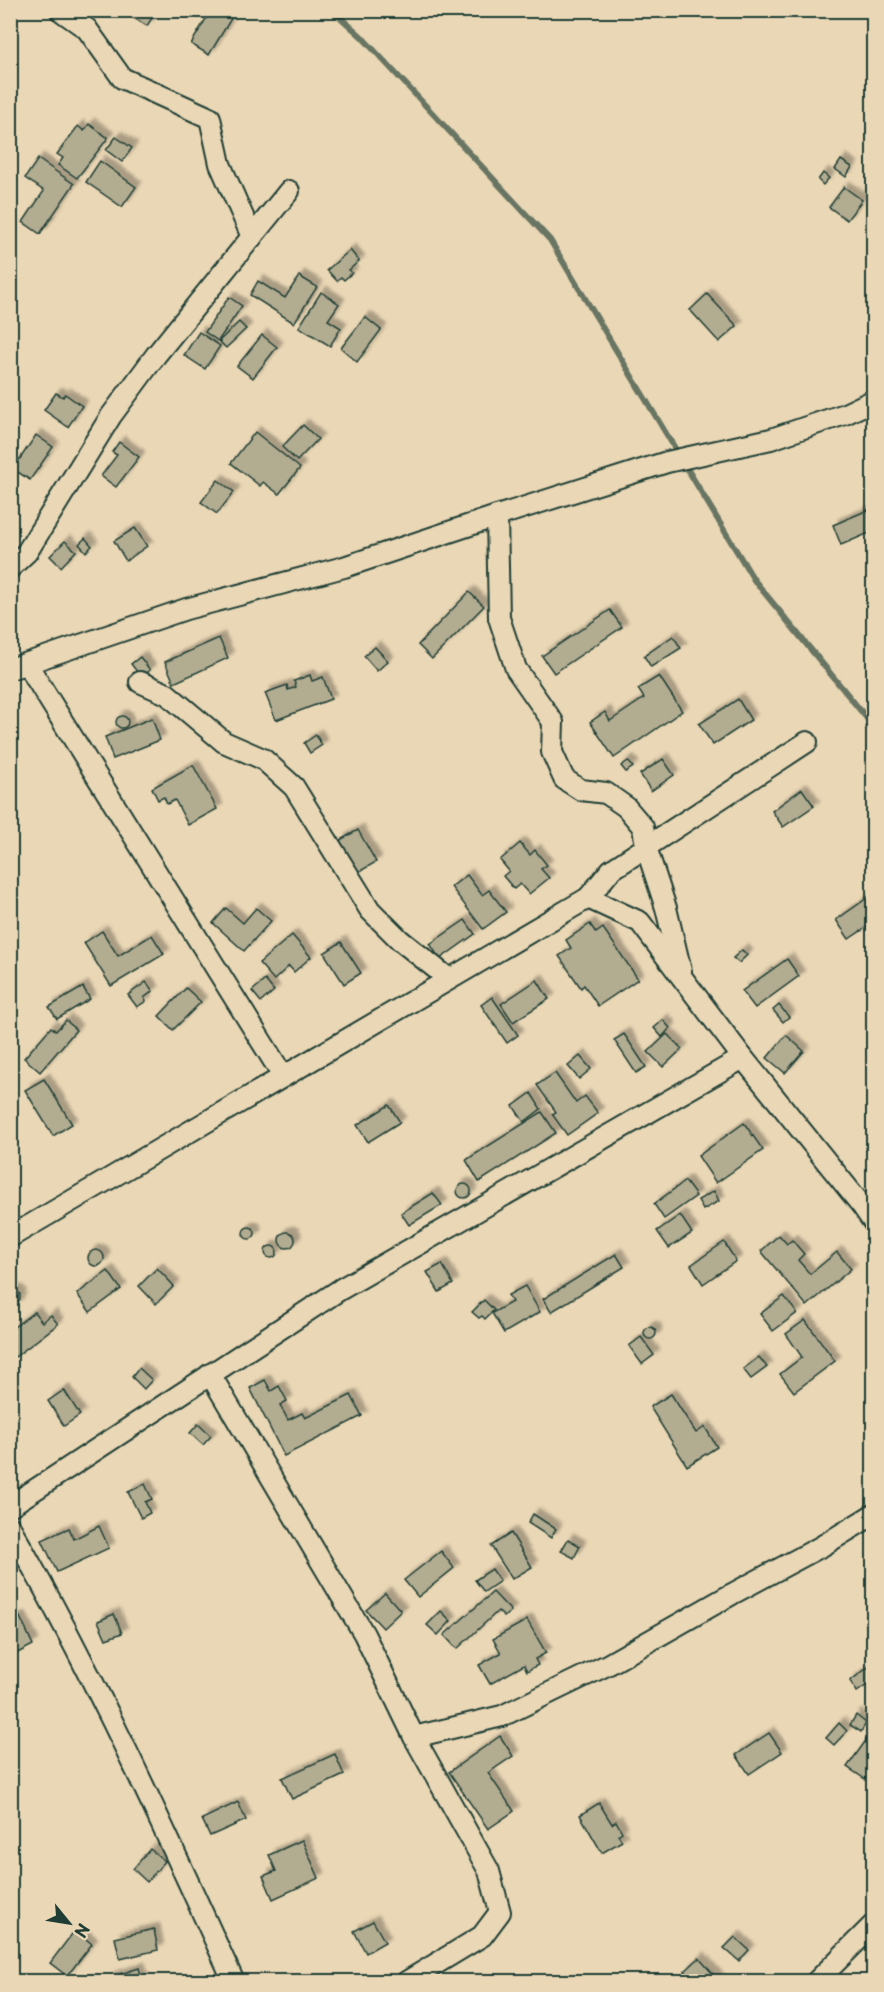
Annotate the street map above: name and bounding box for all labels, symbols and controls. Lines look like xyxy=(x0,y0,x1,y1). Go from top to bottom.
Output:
north arrow xyxy=(39,1893,99,1953)
text: N xyxy=(69,1920,96,1942)

